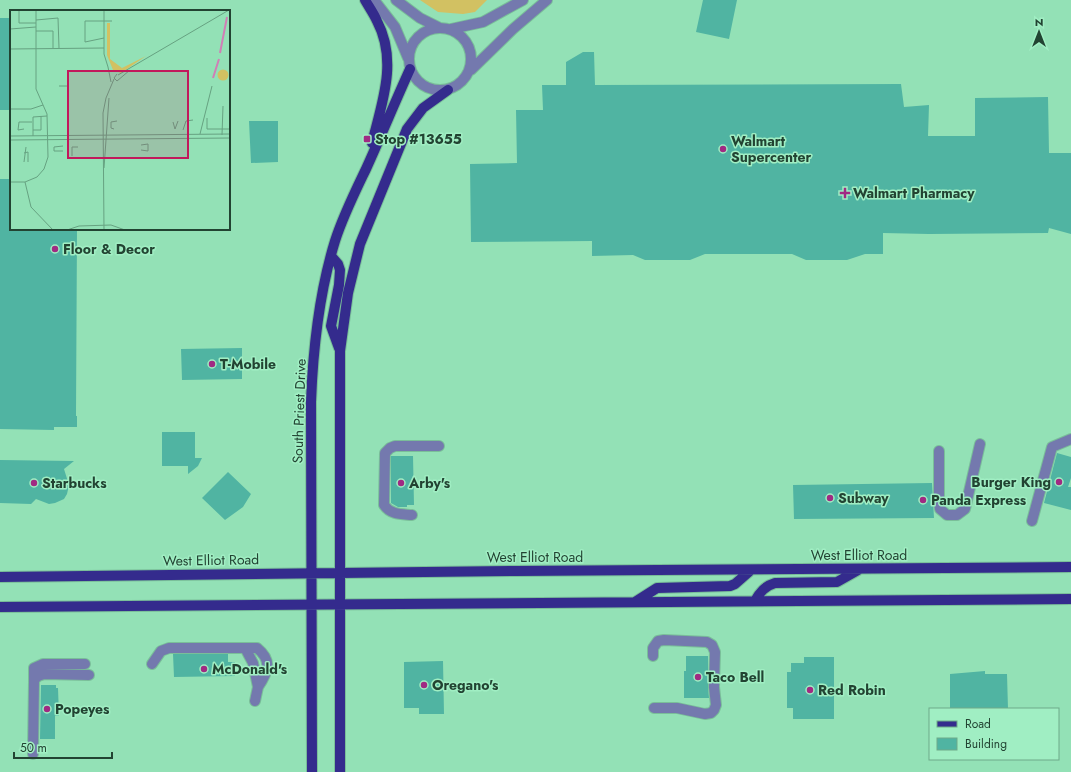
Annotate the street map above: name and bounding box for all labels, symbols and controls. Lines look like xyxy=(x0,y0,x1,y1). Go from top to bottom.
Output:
inset map xyxy=(10,10,230,230)
north arrow xyxy=(1019,12,1059,52)
text: N xyxy=(1035,14,1043,30)
place label: Stop #13655 xyxy=(375,129,462,149)
place label: Walmart Supercenter xyxy=(731,131,811,167)
marker: Stop #13655 xyxy=(362,134,372,144)
marker: Walmart Supercenter xyxy=(718,144,728,154)
place label: Walmart Pharmacy xyxy=(853,183,975,203)
marker: Walmart Pharmacy xyxy=(840,188,850,198)
place label: Floor & Decor xyxy=(63,239,155,259)
marker: Floor & Decor xyxy=(50,244,60,254)
place label: T-Mobile xyxy=(220,354,276,374)
street label: South Priest Drive xyxy=(287,358,311,464)
marker: T-Mobile xyxy=(207,359,217,369)
place label: Burger King xyxy=(971,472,1051,492)
place label: Starbucks xyxy=(42,473,107,493)
place label: Arby's xyxy=(408,473,451,493)
marker: Burger King xyxy=(1054,477,1064,487)
marker: Starbucks xyxy=(29,478,39,488)
marker: Arby's xyxy=(396,478,406,488)
place label: Subway xyxy=(838,488,889,508)
place label: Panda Express xyxy=(931,490,1027,510)
marker: Subway xyxy=(825,493,835,503)
marker: Panda Express xyxy=(918,495,928,505)
street label: West Elliot Road xyxy=(811,545,907,565)
street label: West Elliot Road xyxy=(487,547,583,567)
street label: West Elliot Road xyxy=(163,549,259,571)
place label: McDonald's xyxy=(212,659,288,679)
marker: McDonald's xyxy=(199,664,209,674)
place label: Taco Bell xyxy=(706,667,764,687)
marker: Taco Bell xyxy=(693,672,703,682)
place label: Oregano's xyxy=(432,675,499,695)
marker: Oregano's xyxy=(419,680,429,690)
place label: Red Robin xyxy=(818,680,886,700)
marker: Red Robin xyxy=(805,685,815,695)
place label: Popeyes xyxy=(55,699,110,719)
marker: Popeyes xyxy=(42,704,52,714)
legend xyxy=(929,708,1059,760)
text: Road xyxy=(965,715,991,733)
scale bar xyxy=(14,734,112,760)
text: Building xyxy=(965,735,1007,753)
text: 50 m xyxy=(20,739,47,757)

